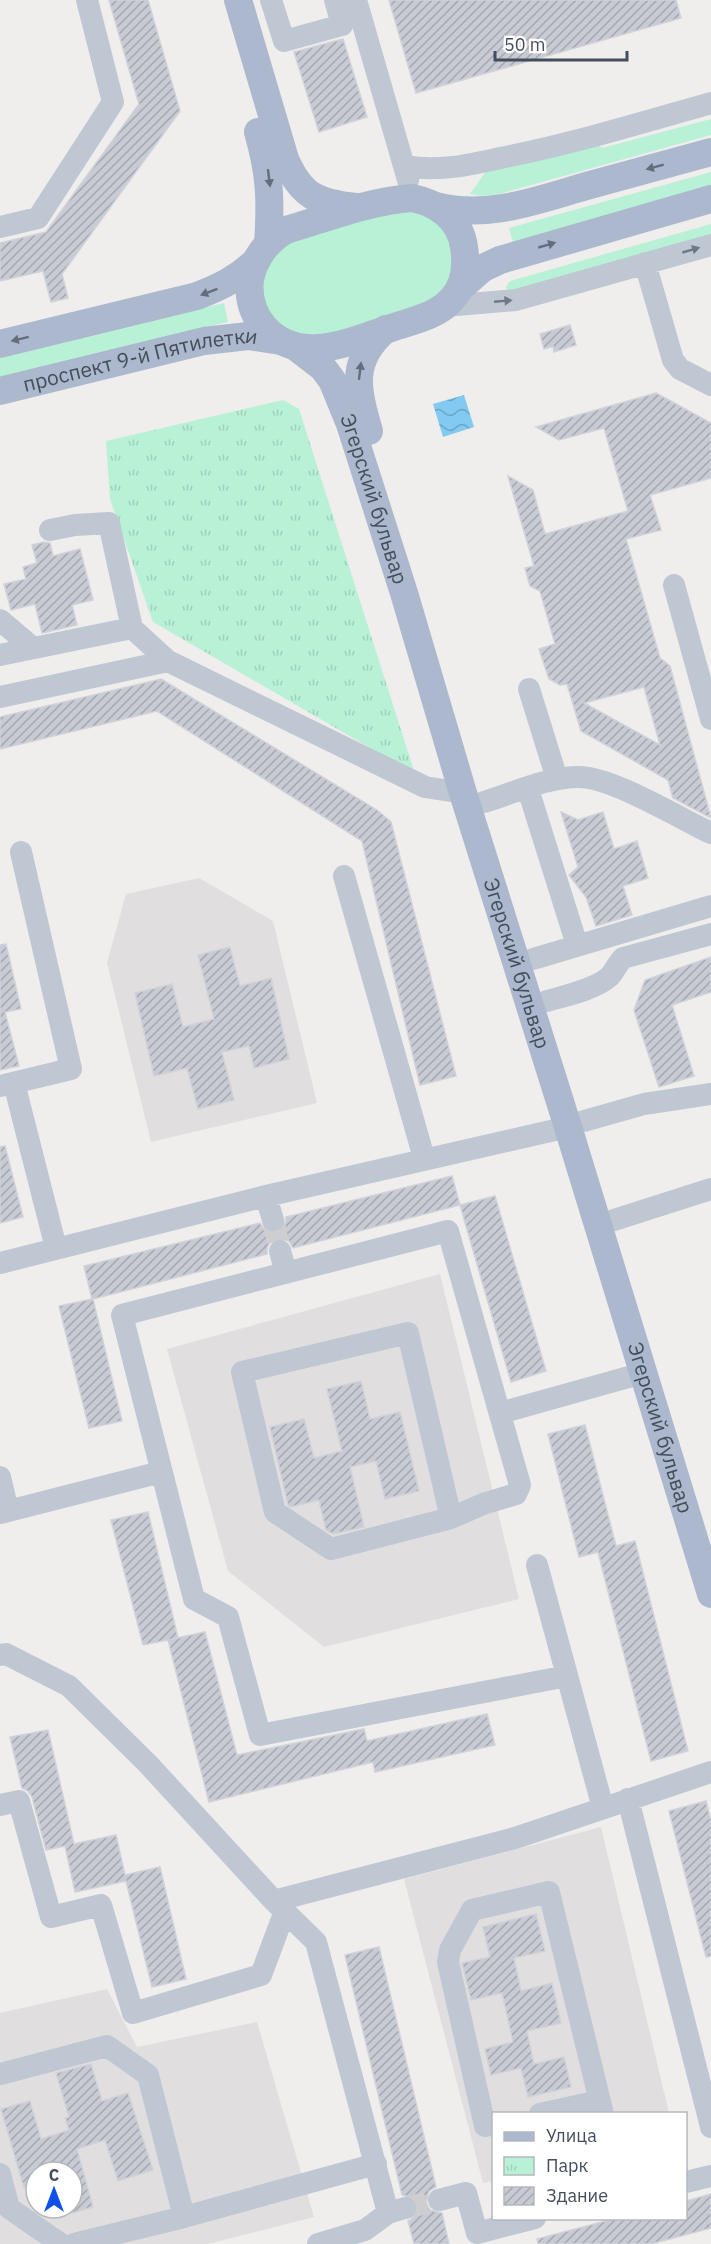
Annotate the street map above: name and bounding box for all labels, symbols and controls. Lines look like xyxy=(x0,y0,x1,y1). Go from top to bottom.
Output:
scale bar xyxy=(495,24,627,62)
text: 50 m xyxy=(504,33,546,56)
one-way arrow xyxy=(645,163,664,173)
one-way arrow xyxy=(264,168,273,187)
one-way arrow xyxy=(538,240,556,249)
one-way arrow xyxy=(682,245,700,255)
one-way arrow xyxy=(200,287,218,297)
one-way arrow xyxy=(494,296,513,306)
street label: проспект 9-й Пятилетки xyxy=(20,321,260,398)
one-way arrow xyxy=(11,335,29,345)
one-way arrow xyxy=(355,362,365,381)
street label: Эгерский бульвар xyxy=(334,409,415,587)
street label: Эгерский бульвар xyxy=(478,874,557,1052)
street label: Эгерский бульвар xyxy=(622,1339,700,1516)
legend xyxy=(492,2112,687,2220)
text: Улица xyxy=(546,2124,597,2147)
text: Парк xyxy=(546,2154,589,2177)
north arrow xyxy=(24,2160,84,2220)
text: С xyxy=(49,2165,59,2185)
text: Здание xyxy=(546,2184,608,2207)

